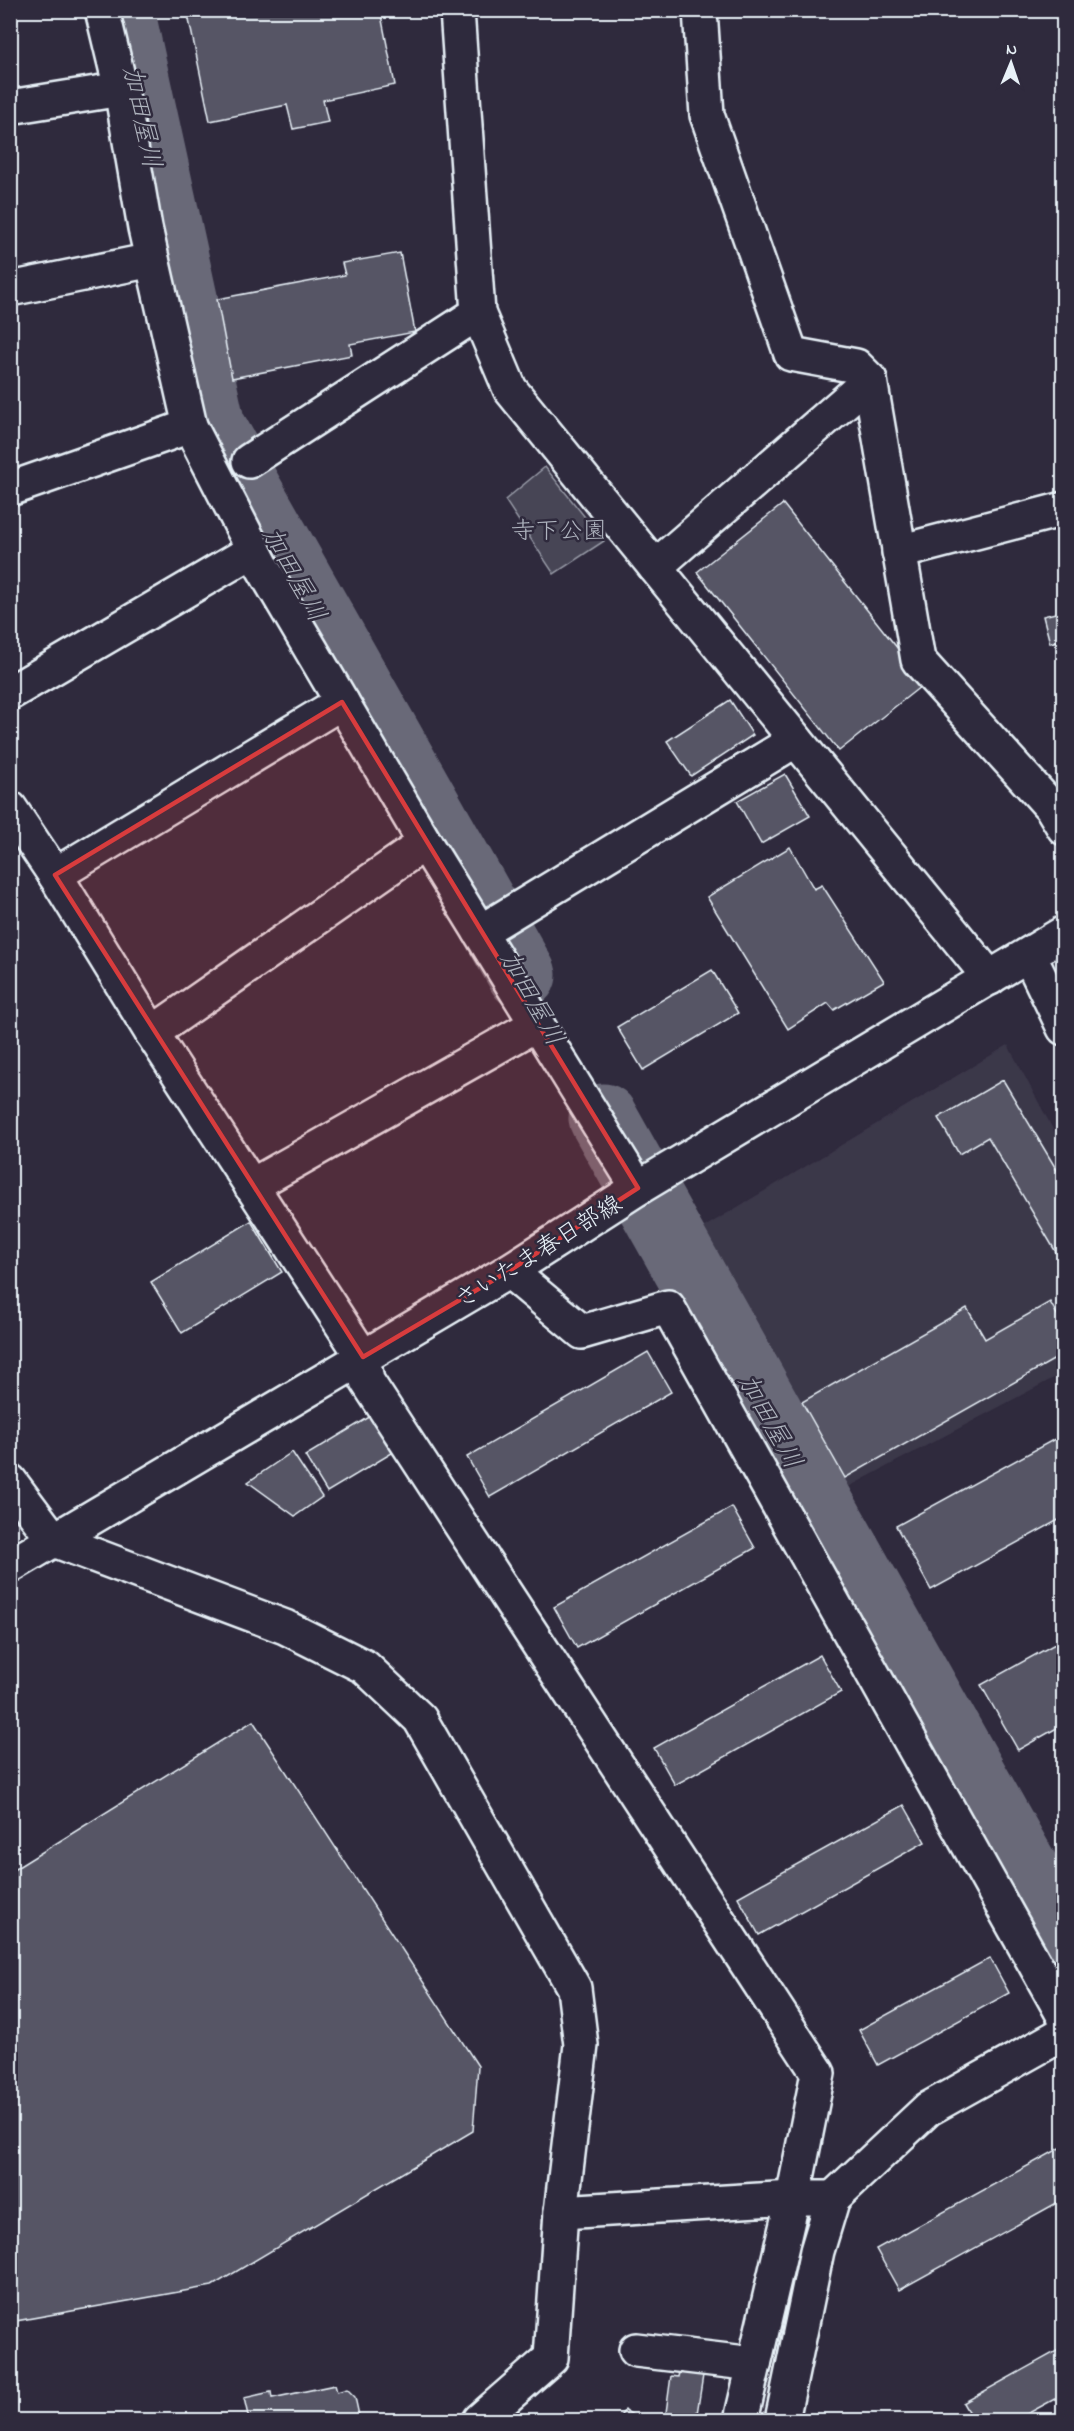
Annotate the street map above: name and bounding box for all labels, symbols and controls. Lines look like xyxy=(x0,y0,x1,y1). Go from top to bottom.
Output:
north arrow xyxy=(981,33,1041,93)
text: N xyxy=(1006,38,1017,62)
water label: 加田屋川 xyxy=(111,63,169,172)
park label: 寺下公園 xyxy=(511,515,607,550)
water label: 加田屋川 xyxy=(251,521,334,630)
water label: 加田屋川 xyxy=(489,945,572,1054)
street label: さいたま春日部線 xyxy=(449,1188,630,1319)
water label: 加田屋川 xyxy=(727,1368,810,1477)

